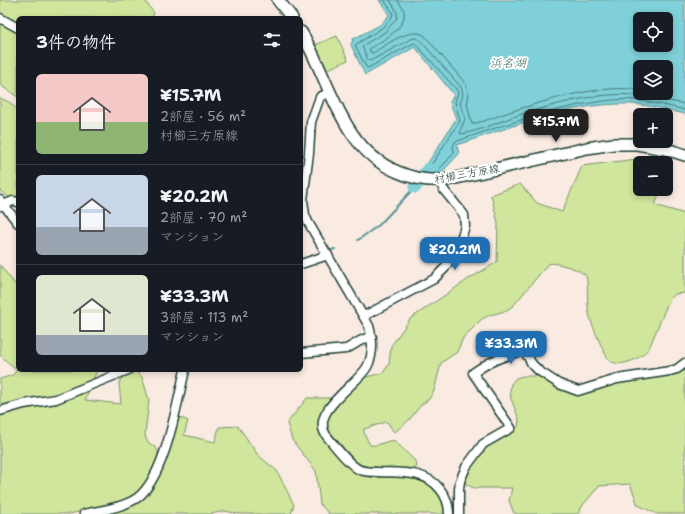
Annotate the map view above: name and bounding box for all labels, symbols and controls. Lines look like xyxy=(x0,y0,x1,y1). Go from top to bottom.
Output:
map controls xyxy=(633,12,673,196)
button: locate xyxy=(633,12,673,52)
icon: filters xyxy=(261,29,283,51)
text: 3件の物件 xyxy=(36,31,116,53)
water label: 浜名湖 xyxy=(490,55,527,71)
button: layers xyxy=(633,60,673,100)
text: ¥15.7M xyxy=(160,84,222,106)
icon: home xyxy=(68,90,116,138)
text: 2部屋 · 56 m² xyxy=(160,108,246,125)
button: + xyxy=(633,108,673,148)
pin: ¥15.7M xyxy=(523,109,589,143)
text: ¥15.7M xyxy=(532,113,580,130)
text: 村櫛三方原線 xyxy=(160,127,238,144)
button: − xyxy=(633,156,673,196)
street label: 村櫛三方原線 xyxy=(433,161,501,187)
text: ¥20.2M xyxy=(160,185,228,207)
icon: home xyxy=(68,191,116,239)
text: 2部屋 · 70 m² xyxy=(160,209,247,226)
text: マンション xyxy=(160,228,224,245)
pin: ¥20.2M xyxy=(422,237,488,271)
text: ¥20.2M xyxy=(429,241,481,258)
text: ¥33.3M xyxy=(160,285,229,307)
icon: home xyxy=(68,291,116,339)
text: 3部屋 · 113 m² xyxy=(160,309,248,326)
text: マンション xyxy=(160,328,224,345)
pin: ¥33.3M xyxy=(478,331,544,365)
text: ¥33.3M xyxy=(485,335,537,352)

